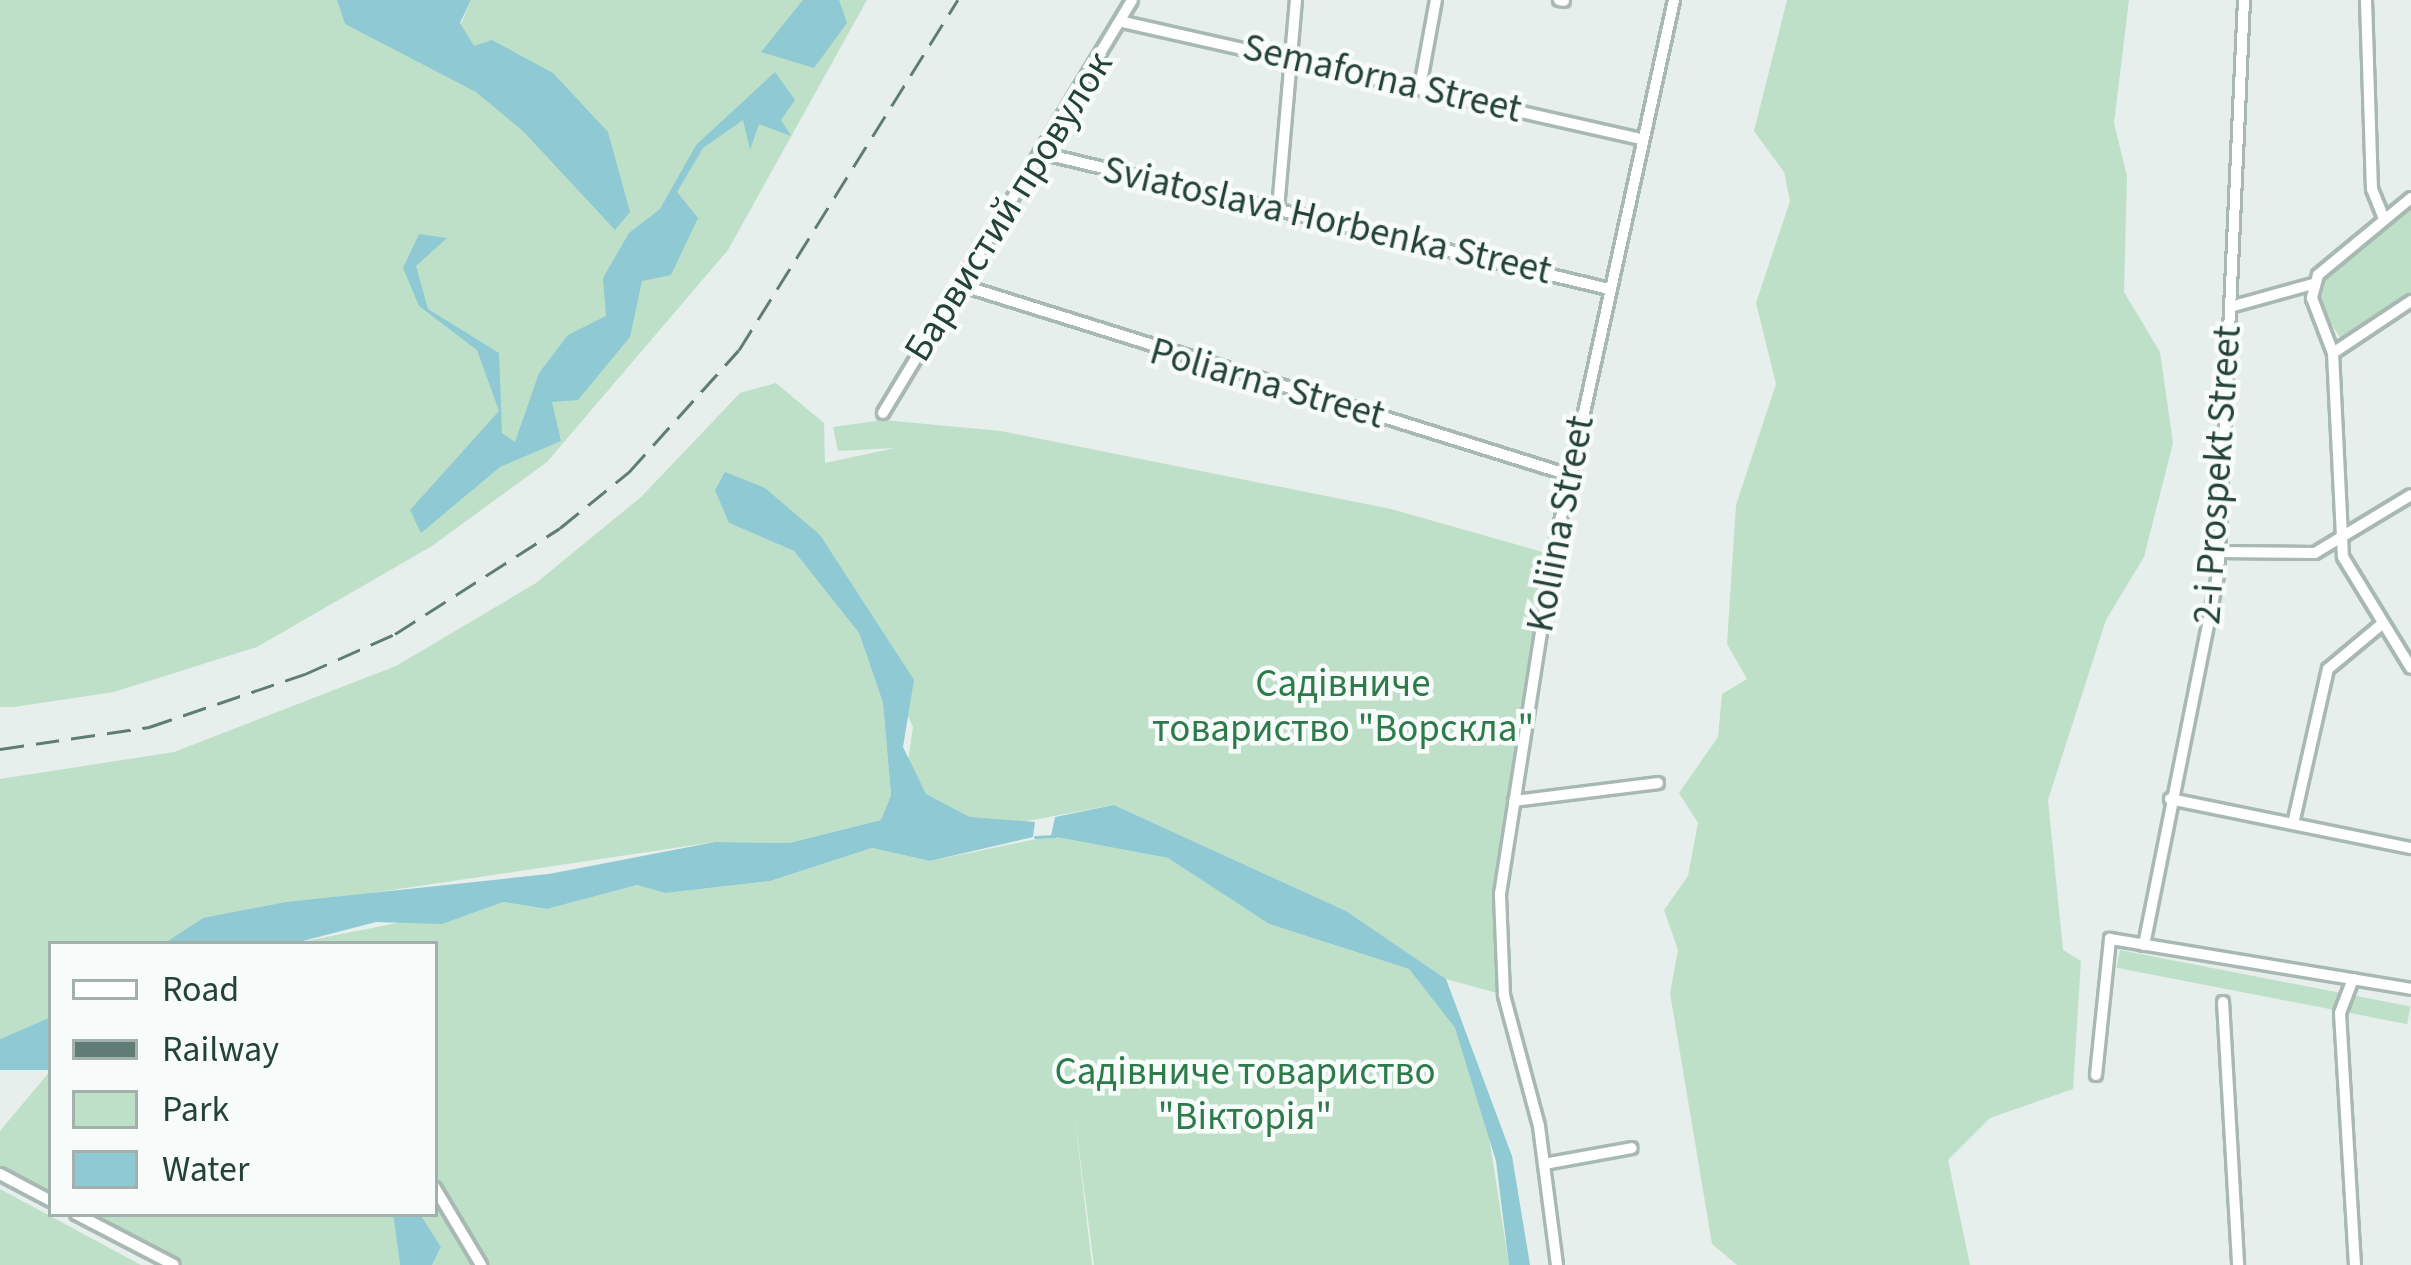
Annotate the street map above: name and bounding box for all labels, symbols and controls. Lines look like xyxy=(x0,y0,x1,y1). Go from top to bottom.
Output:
street label: Semaforna Street xyxy=(1238,24,1526,134)
street label: Барвистий провулок xyxy=(895,44,1123,370)
street label: Sviatoslava Horbenka Street xyxy=(1098,147,1556,295)
street label: 2-i Prospekt Street xyxy=(2184,324,2252,626)
street label: Poliarna Street xyxy=(1144,328,1390,440)
street label: Koliina Street xyxy=(1517,412,1605,636)
park label: Садівниче товариство "Ворскла" xyxy=(1152,662,1534,753)
legend xyxy=(48,941,438,1217)
text: Road xyxy=(162,964,239,1015)
text: Railway xyxy=(162,1024,279,1075)
park label: Садівниче товариство "Вікторія" xyxy=(1054,1050,1436,1141)
text: Park xyxy=(162,1084,229,1135)
text: Water xyxy=(162,1144,249,1195)

